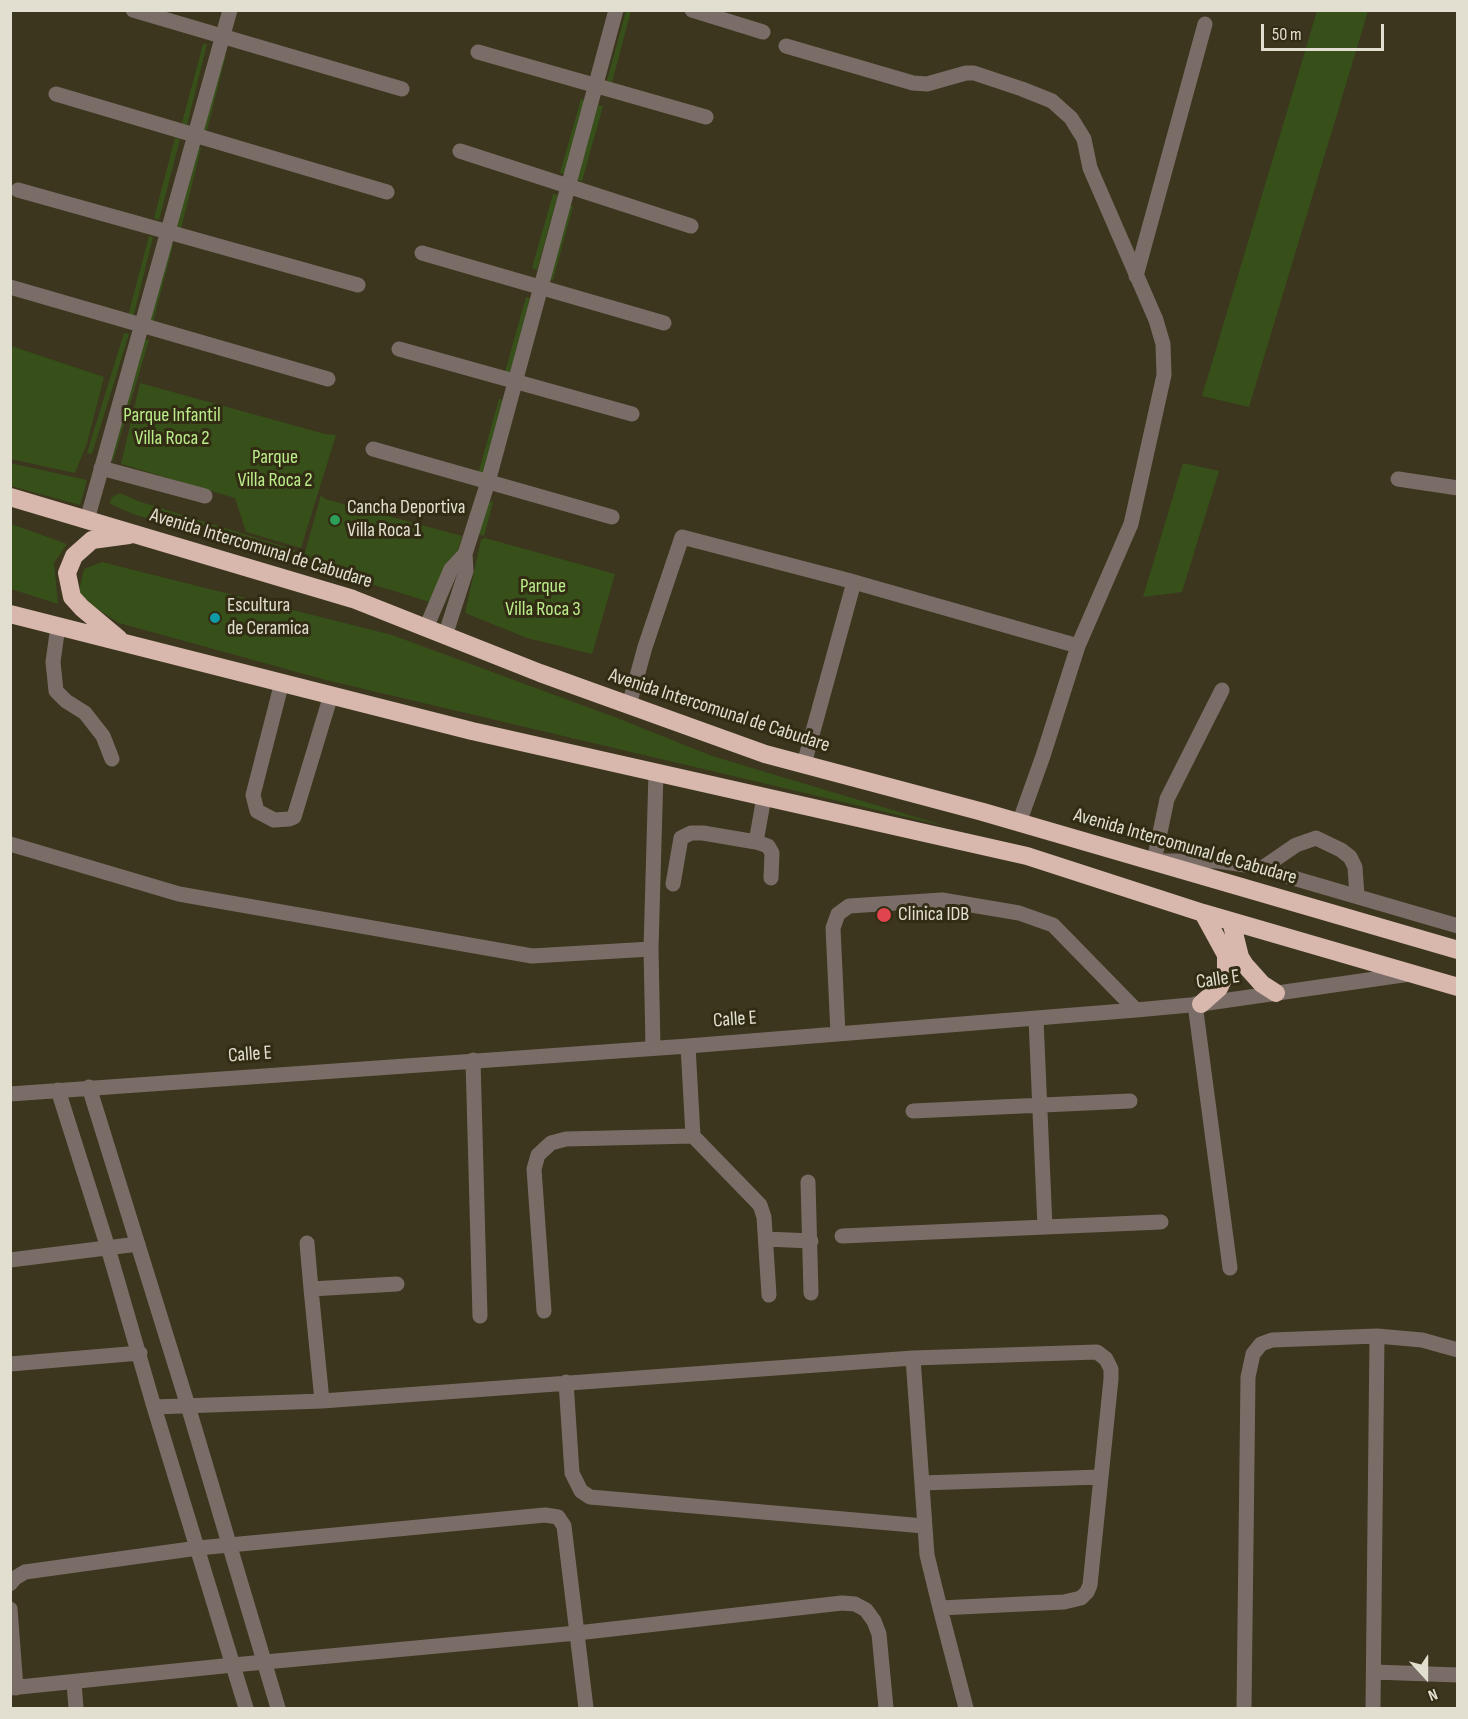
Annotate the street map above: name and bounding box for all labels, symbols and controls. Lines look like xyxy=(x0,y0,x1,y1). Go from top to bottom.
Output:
scale bar xyxy=(1264,12,1387,50)
text: 50 m xyxy=(1272,24,1302,45)
park label: Parque Infantil Villa Roca 2 xyxy=(123,404,221,451)
park label: Parque Villa Roca 2 xyxy=(237,446,313,493)
place label: Cancha Deportiva Villa Roca 1 xyxy=(347,496,465,543)
street label: Avenida Intercomunal de Cabudare xyxy=(147,504,375,594)
marker: Cancha Deportiva Villa Roca 1 xyxy=(328,513,342,527)
park label: Parque Villa Roca 3 xyxy=(505,575,581,622)
place label: Escultura de Ceramica xyxy=(227,594,309,641)
marker: Escultura de Ceramica xyxy=(208,611,222,625)
street label: Avenida Intercomunal de Cabudare xyxy=(605,664,833,758)
street label: Avenida Intercomunal de Cabudare xyxy=(1071,804,1299,890)
place label: Clinica IDB xyxy=(898,903,969,927)
marker: Clinica IDB xyxy=(875,906,893,924)
street label: Calle E xyxy=(1195,965,1241,995)
street label: Calle E xyxy=(712,1006,758,1034)
street label: Calle E xyxy=(227,1041,273,1069)
north arrow xyxy=(1396,1647,1456,1707)
text: N xyxy=(1425,1684,1440,1705)

